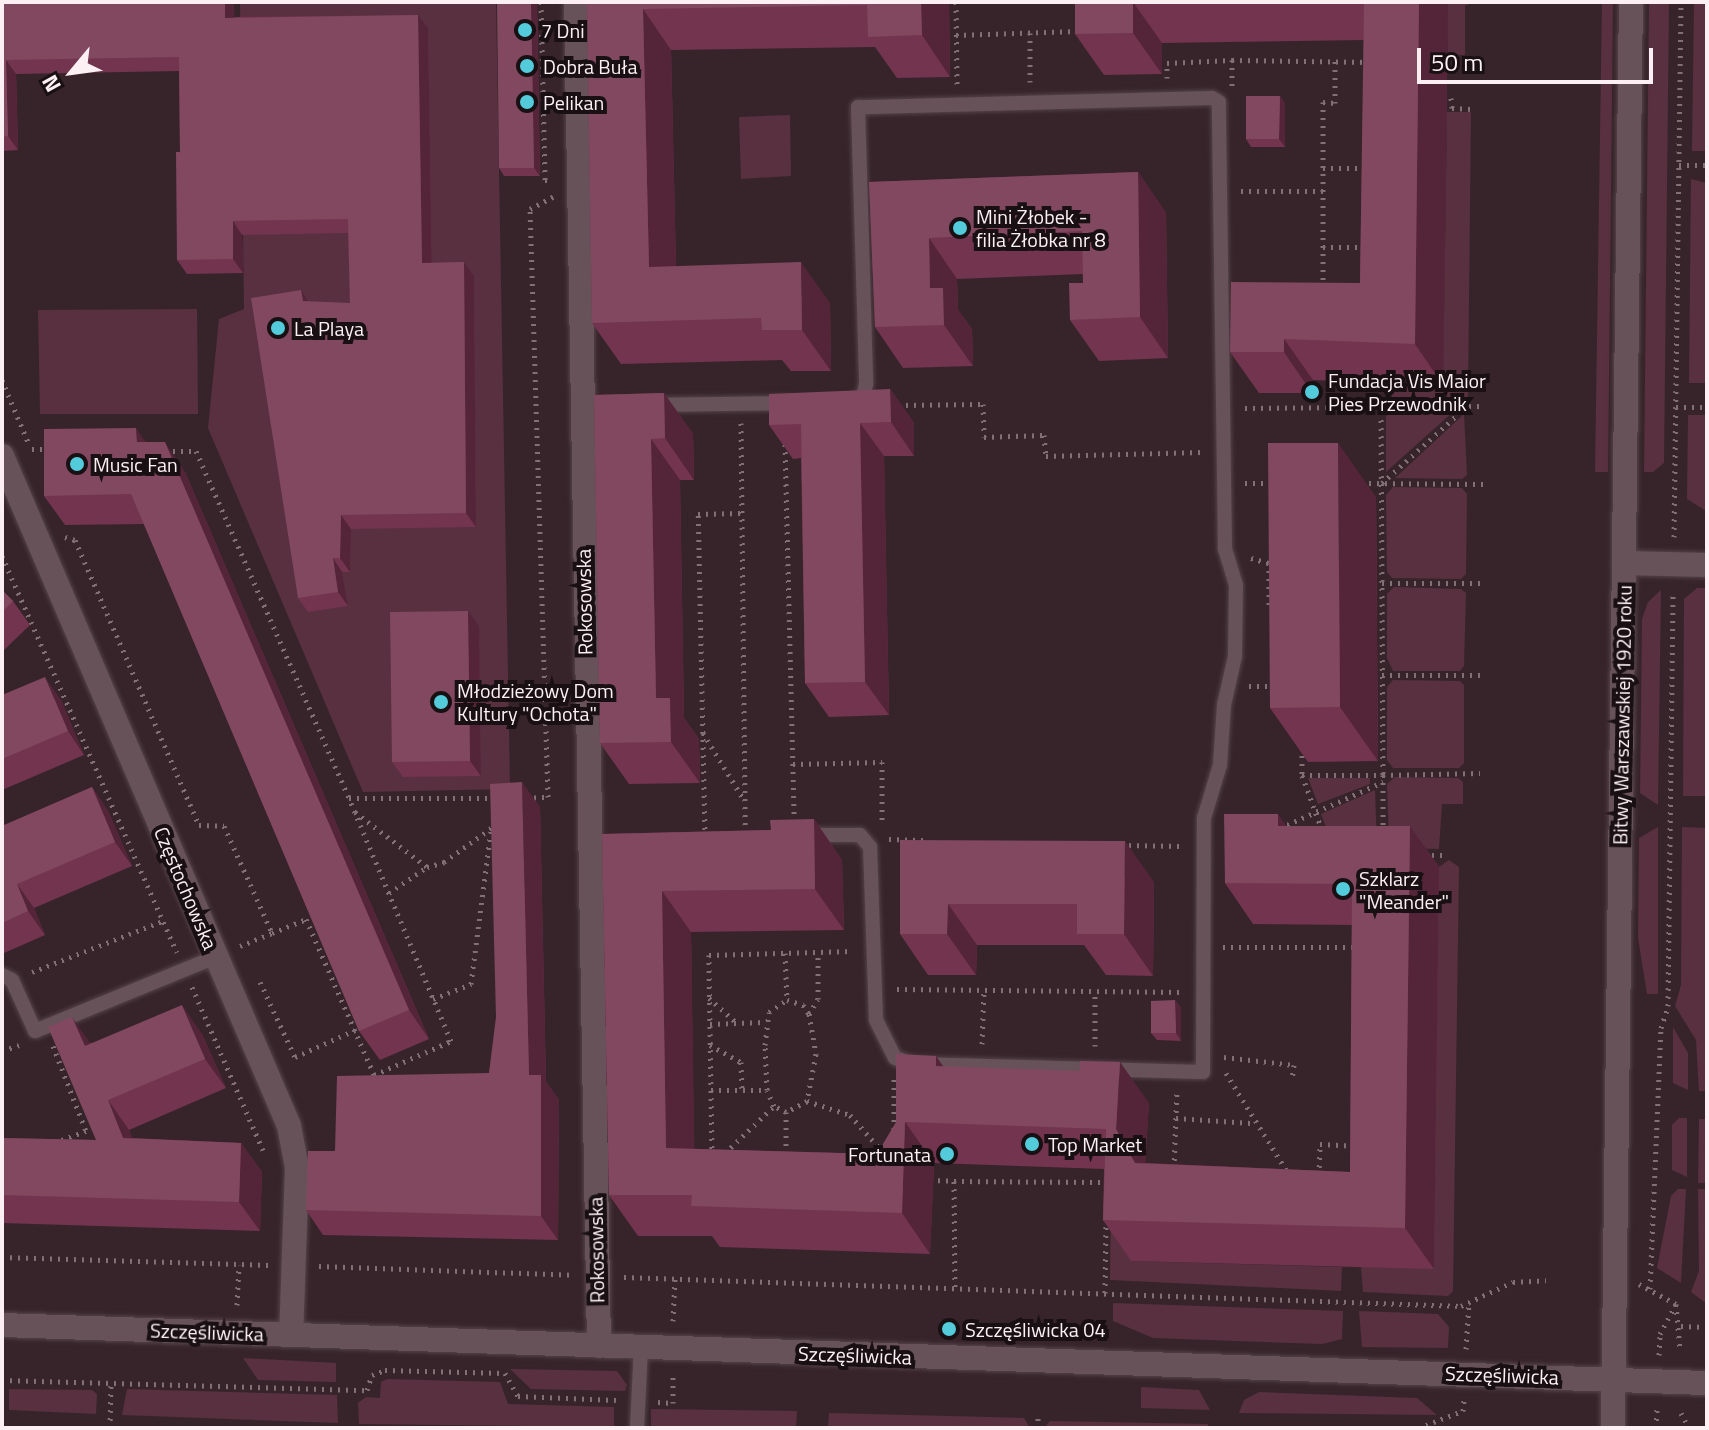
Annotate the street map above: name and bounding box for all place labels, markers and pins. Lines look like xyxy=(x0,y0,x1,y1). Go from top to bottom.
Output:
place label: 7 Dni xyxy=(541,18,585,42)
marker: 7 Dni xyxy=(516,21,534,39)
place label: Dobra Buła xyxy=(543,54,637,78)
marker: Dobra Buła xyxy=(518,57,536,75)
place label: Pelikan xyxy=(543,90,604,114)
marker: Pelikan xyxy=(518,93,536,111)
place label: Mini Żłobek - filia Żłobka nr 8 xyxy=(976,204,1106,251)
marker: Mini Żłobek - filia Żłobka nr 8 xyxy=(951,219,969,237)
place label: La Playa xyxy=(294,316,364,340)
marker: La Playa xyxy=(269,319,287,337)
place label: Fundacja Vis Maior Pies Przewodnik xyxy=(1328,368,1486,415)
marker: Fundacja Vis Maior Pies Przewodnik xyxy=(1303,383,1321,401)
place label: Music Fan xyxy=(93,452,178,476)
marker: Music Fan xyxy=(68,455,86,473)
place label: Młodzieżowy Dom Kultury "Ochota" xyxy=(457,678,614,725)
marker: Młodzieżowy Dom Kultury "Ochota" xyxy=(432,693,450,711)
place label: Szklarz "Meander" xyxy=(1359,866,1449,913)
marker: Szklarz "Meander" xyxy=(1334,880,1352,898)
place label: Top Market xyxy=(1048,1132,1142,1156)
marker: Top Market xyxy=(1023,1135,1041,1153)
place label: Fortunata xyxy=(848,1142,931,1166)
marker: Fortunata xyxy=(938,1145,956,1163)
place label: Szczęśliwicka 04 xyxy=(965,1317,1106,1341)
marker: Szczęśliwicka 04 xyxy=(940,1320,958,1338)

